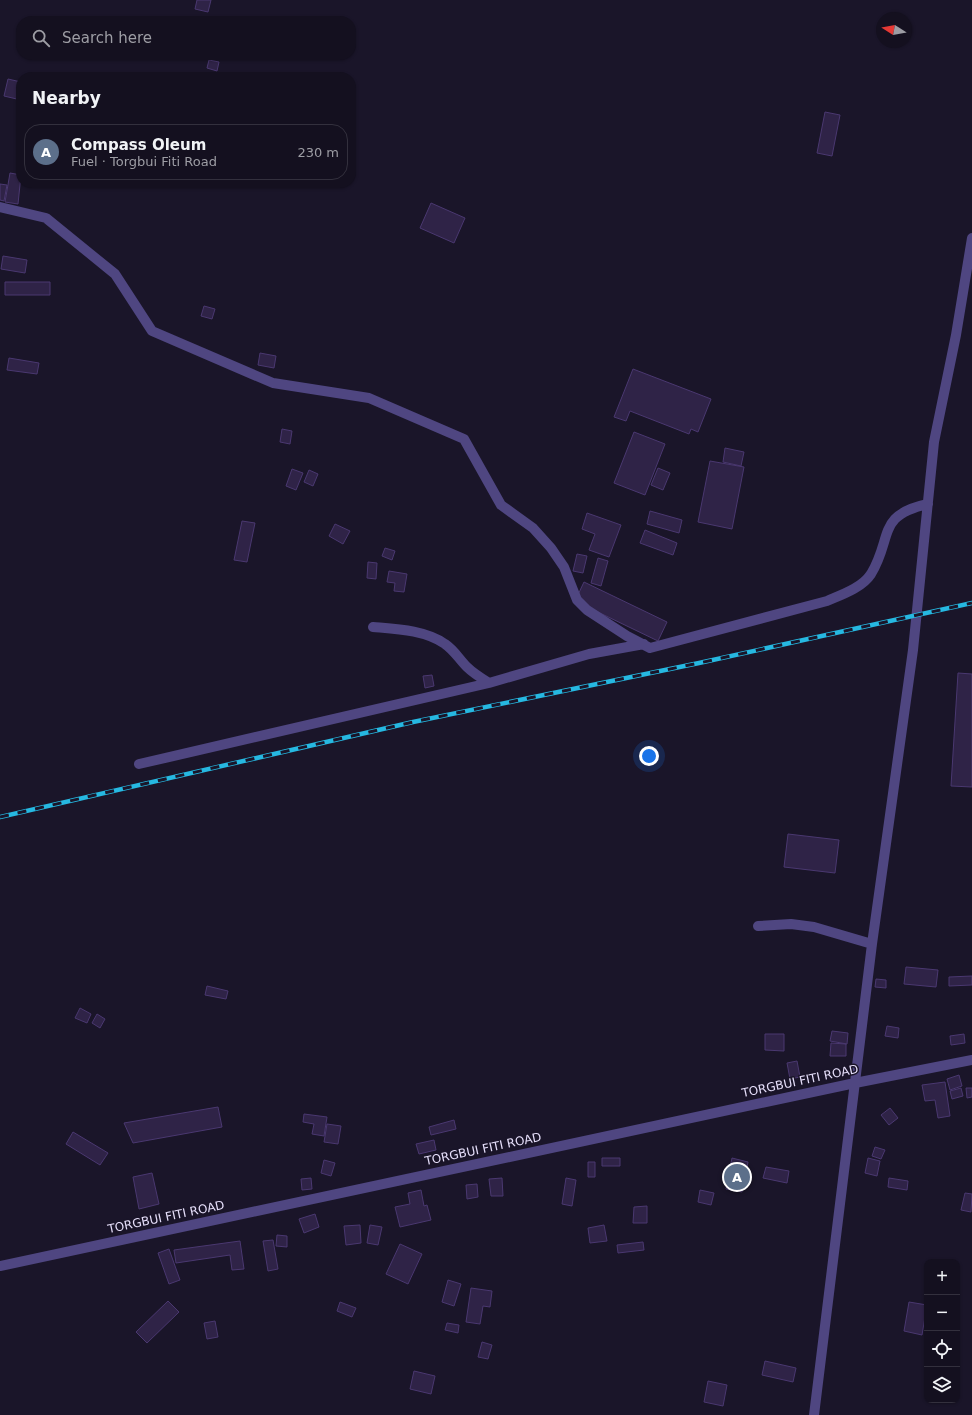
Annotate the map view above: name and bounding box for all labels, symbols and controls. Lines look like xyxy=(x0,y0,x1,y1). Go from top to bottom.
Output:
north arrow xyxy=(876,12,912,48)
search box xyxy=(16,16,356,60)
icon: search xyxy=(30,27,52,49)
text: Search here xyxy=(62,29,152,47)
text: Nearby xyxy=(32,88,101,108)
text: Compass Oleum xyxy=(71,136,206,154)
text: A xyxy=(41,145,51,160)
text: 230 m xyxy=(297,145,339,160)
text: Fuel · Torgbui Fiti Road xyxy=(71,154,217,169)
your location xyxy=(639,746,659,766)
street label: TORGBUI FITI ROAD xyxy=(739,1062,860,1100)
street label: TORGBUI FITI ROAD xyxy=(422,1130,543,1168)
pin: A xyxy=(724,1162,750,1192)
street label: TORGBUI FITI ROAD xyxy=(105,1198,226,1236)
map controls xyxy=(924,1259,960,1403)
button: + xyxy=(924,1259,960,1295)
button: − xyxy=(924,1295,960,1331)
button: locate xyxy=(924,1331,960,1367)
button: layers xyxy=(924,1367,960,1403)

